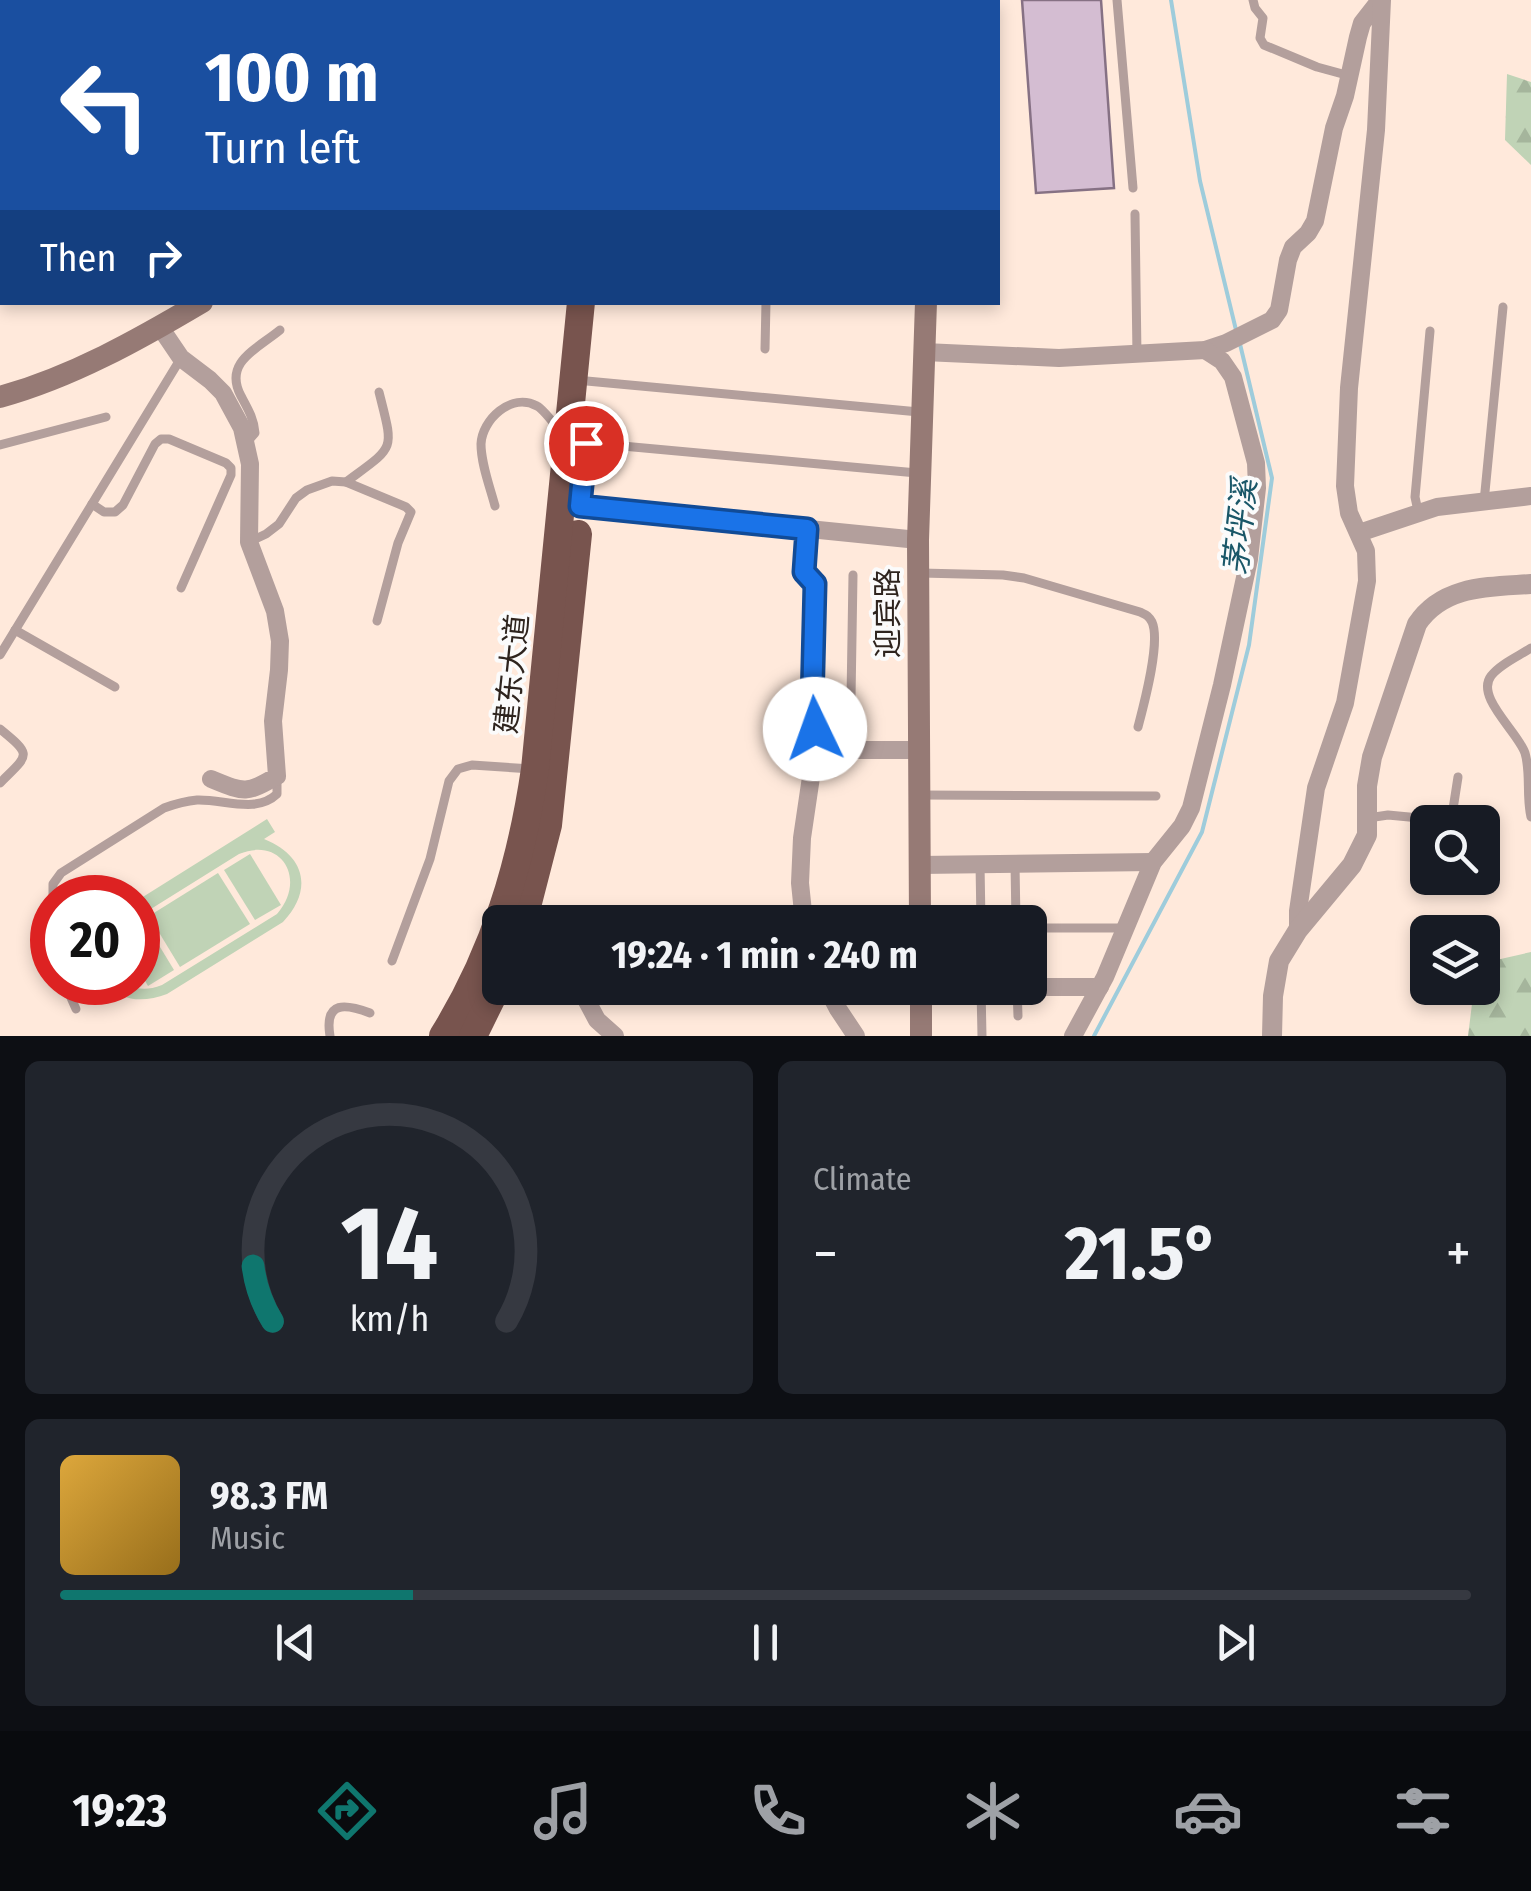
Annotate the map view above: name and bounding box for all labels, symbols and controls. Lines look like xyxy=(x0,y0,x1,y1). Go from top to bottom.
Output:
text: 100 m xyxy=(205,36,379,120)
icon: left xyxy=(40,40,170,170)
text: Turn left xyxy=(205,121,360,175)
icon: right xyxy=(136,230,191,285)
text: Then xyxy=(40,235,116,281)
pin xyxy=(544,401,629,486)
icon: arrive xyxy=(559,416,614,471)
water label: 茅坪溪 xyxy=(1216,474,1264,577)
street label: 迎宾路 xyxy=(870,568,906,658)
street label: 建东大道 xyxy=(488,612,536,736)
position arrow xyxy=(763,677,867,781)
map controls xyxy=(1410,805,1500,1005)
button: search xyxy=(1410,805,1500,895)
speed limit sign: 20 xyxy=(30,875,160,1005)
button: layers xyxy=(1410,915,1500,1005)
text: 19:24 · 1 min · 240 m xyxy=(611,932,918,978)
text: Climate xyxy=(813,1160,912,1198)
text: 14 xyxy=(340,1182,438,1307)
text: 21.5° xyxy=(1065,1209,1219,1299)
text: − xyxy=(813,1221,838,1287)
text: + xyxy=(1446,1221,1471,1287)
text: km/h xyxy=(349,1298,429,1340)
text: 98.3 FM xyxy=(210,1473,328,1519)
text: Music xyxy=(210,1519,285,1557)
icon: previous xyxy=(268,1615,323,1670)
icon: pause xyxy=(738,1615,793,1670)
icon: next xyxy=(1208,1615,1263,1670)
icon: directions xyxy=(312,1776,382,1846)
icon: music xyxy=(528,1776,598,1846)
icon: phone xyxy=(743,1776,813,1846)
icon: climate xyxy=(958,1776,1028,1846)
icon: car xyxy=(1173,1776,1243,1846)
icon: filters xyxy=(1388,1776,1458,1846)
text: 19:23 xyxy=(73,1784,167,1838)

